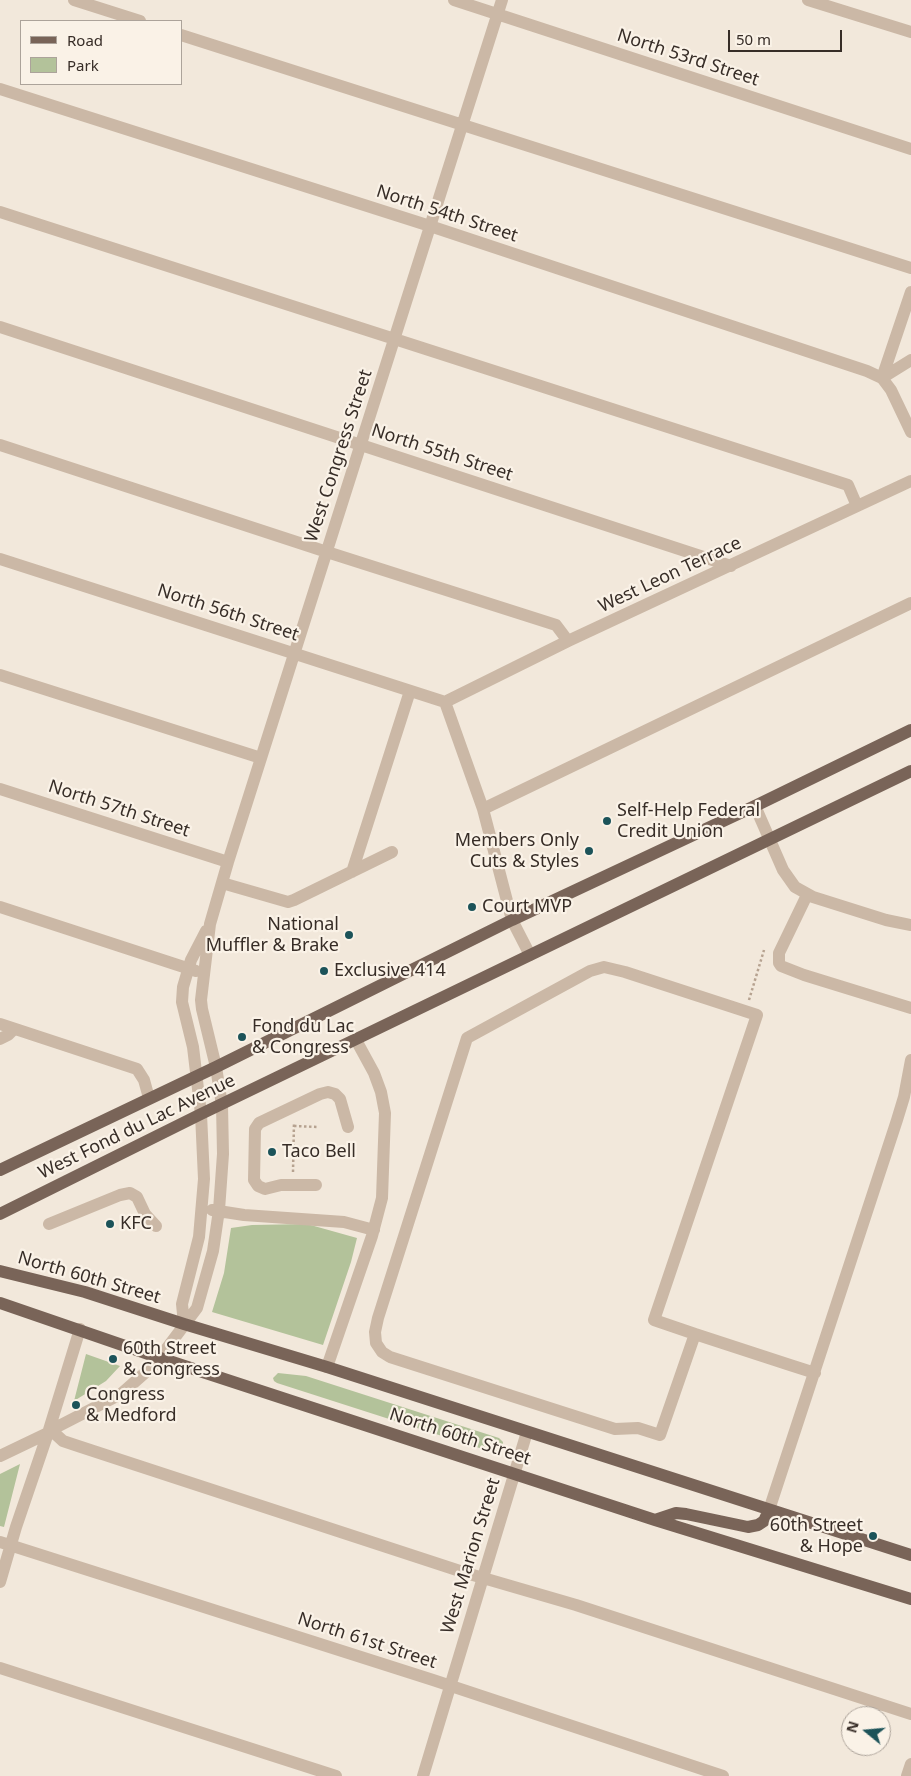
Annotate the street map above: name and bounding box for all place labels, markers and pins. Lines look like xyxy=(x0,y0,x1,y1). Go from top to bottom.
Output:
place label: Self-Help Federal Credit Union xyxy=(617,800,760,842)
marker: Self-Help Federal Credit Union xyxy=(601,815,613,827)
place label: Members Only Cuts & Styles xyxy=(455,830,579,872)
marker: Members Only Cuts & Styles xyxy=(583,845,595,857)
place label: Court MVP xyxy=(482,896,572,918)
marker: Court MVP xyxy=(466,901,478,913)
place label: National Muffler & Brake xyxy=(206,914,339,956)
marker: National Muffler & Brake xyxy=(343,929,355,941)
place label: Exclusive 414 xyxy=(334,960,446,982)
marker: Exclusive 414 xyxy=(318,965,330,977)
place label: Fond du Lac & Congress xyxy=(252,1016,354,1058)
marker: Fond du Lac & Congress xyxy=(236,1031,248,1043)
place label: Taco Bell xyxy=(282,1141,356,1163)
marker: Taco Bell xyxy=(266,1146,278,1158)
place label: KFC xyxy=(120,1213,152,1235)
marker: KFC xyxy=(104,1218,116,1230)
place label: 60th Street & Congress xyxy=(123,1338,220,1380)
marker: 60th Street & Congress xyxy=(107,1353,119,1365)
place label: Congress & Medford xyxy=(86,1384,177,1426)
marker: Congress & Medford xyxy=(70,1399,82,1411)
place label: 60th Street & Hope xyxy=(770,1515,863,1558)
marker: 60th Street & Hope xyxy=(867,1530,879,1542)

